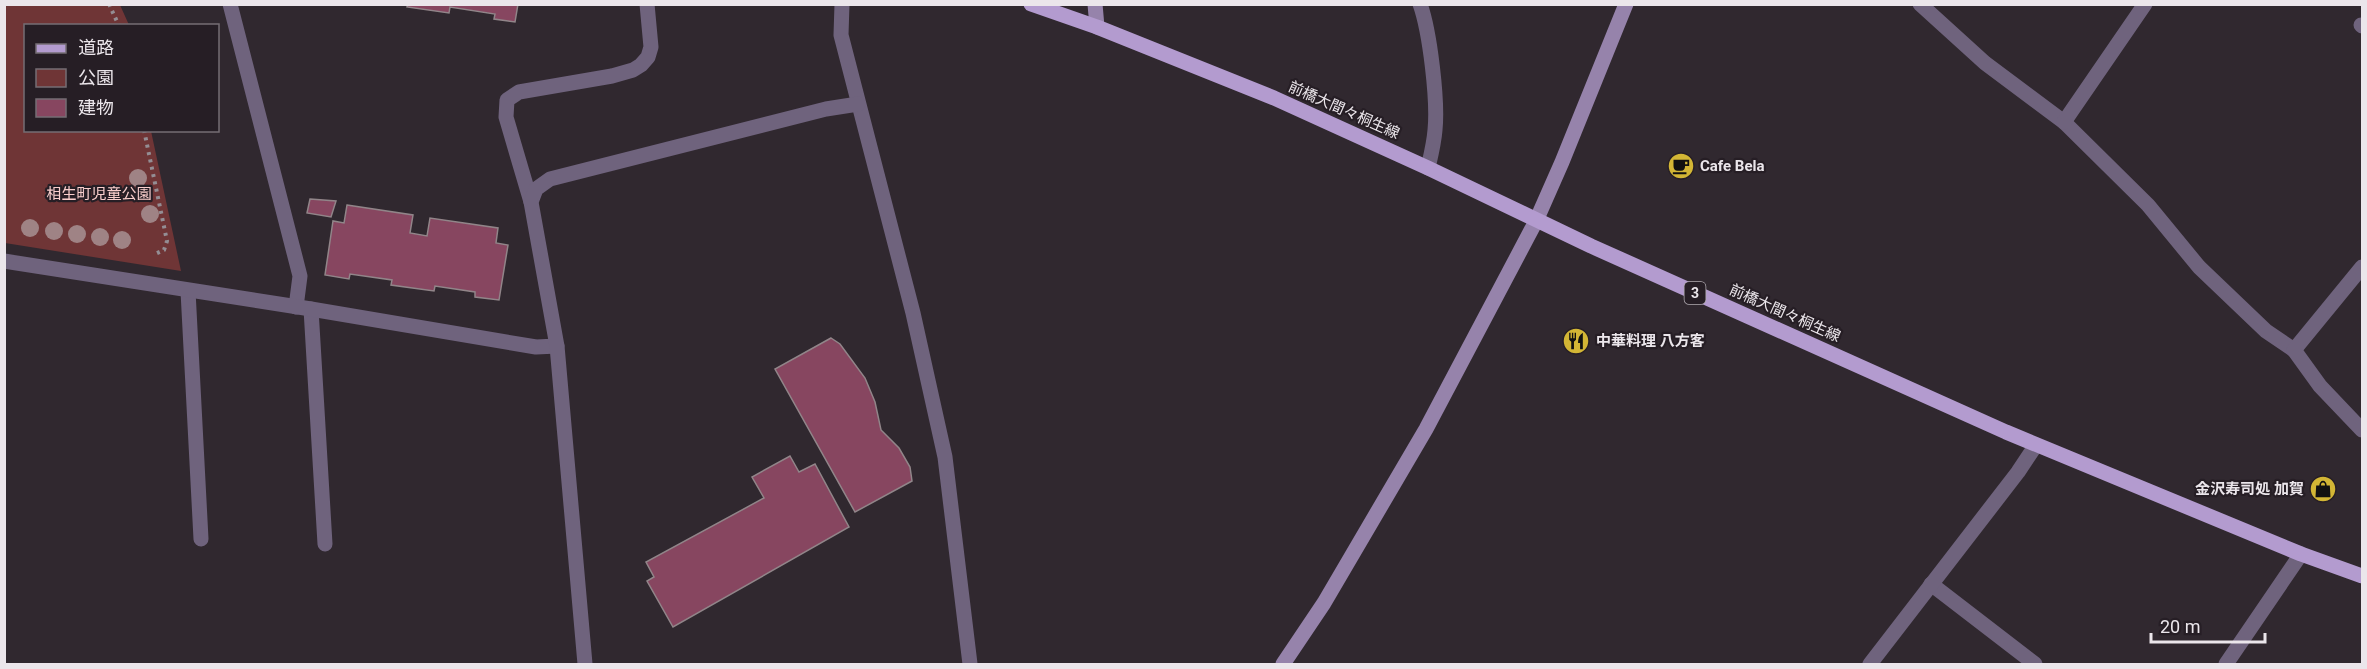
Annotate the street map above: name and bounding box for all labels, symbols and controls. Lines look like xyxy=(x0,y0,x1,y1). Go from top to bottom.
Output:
legend xyxy=(24,24,219,132)
text: 道路 xyxy=(78,37,114,58)
text: 公園 xyxy=(78,67,114,88)
street label: 前橋大間々桐生線 xyxy=(1286,77,1402,143)
text: 建物 xyxy=(78,97,114,118)
cafe icon: Cafe Bela xyxy=(1666,151,1696,181)
place label: Cafe Bela xyxy=(1700,157,1765,175)
park label: 相生町児童公園 xyxy=(46,185,152,203)
street label: 前橋大間々桐生線 xyxy=(1727,280,1843,346)
road number: 3 xyxy=(1684,282,1706,304)
restaurant icon: 中華料理 八方客 xyxy=(1561,326,1591,356)
place label: 中華料理 八方客 xyxy=(1596,332,1705,350)
shop icon: 金沢寿司処 加賀 xyxy=(2308,474,2338,504)
place label: 金沢寿司処 加賀 xyxy=(2195,480,2304,498)
scale bar xyxy=(2151,606,2265,644)
text: 20 m xyxy=(2160,616,2200,637)

